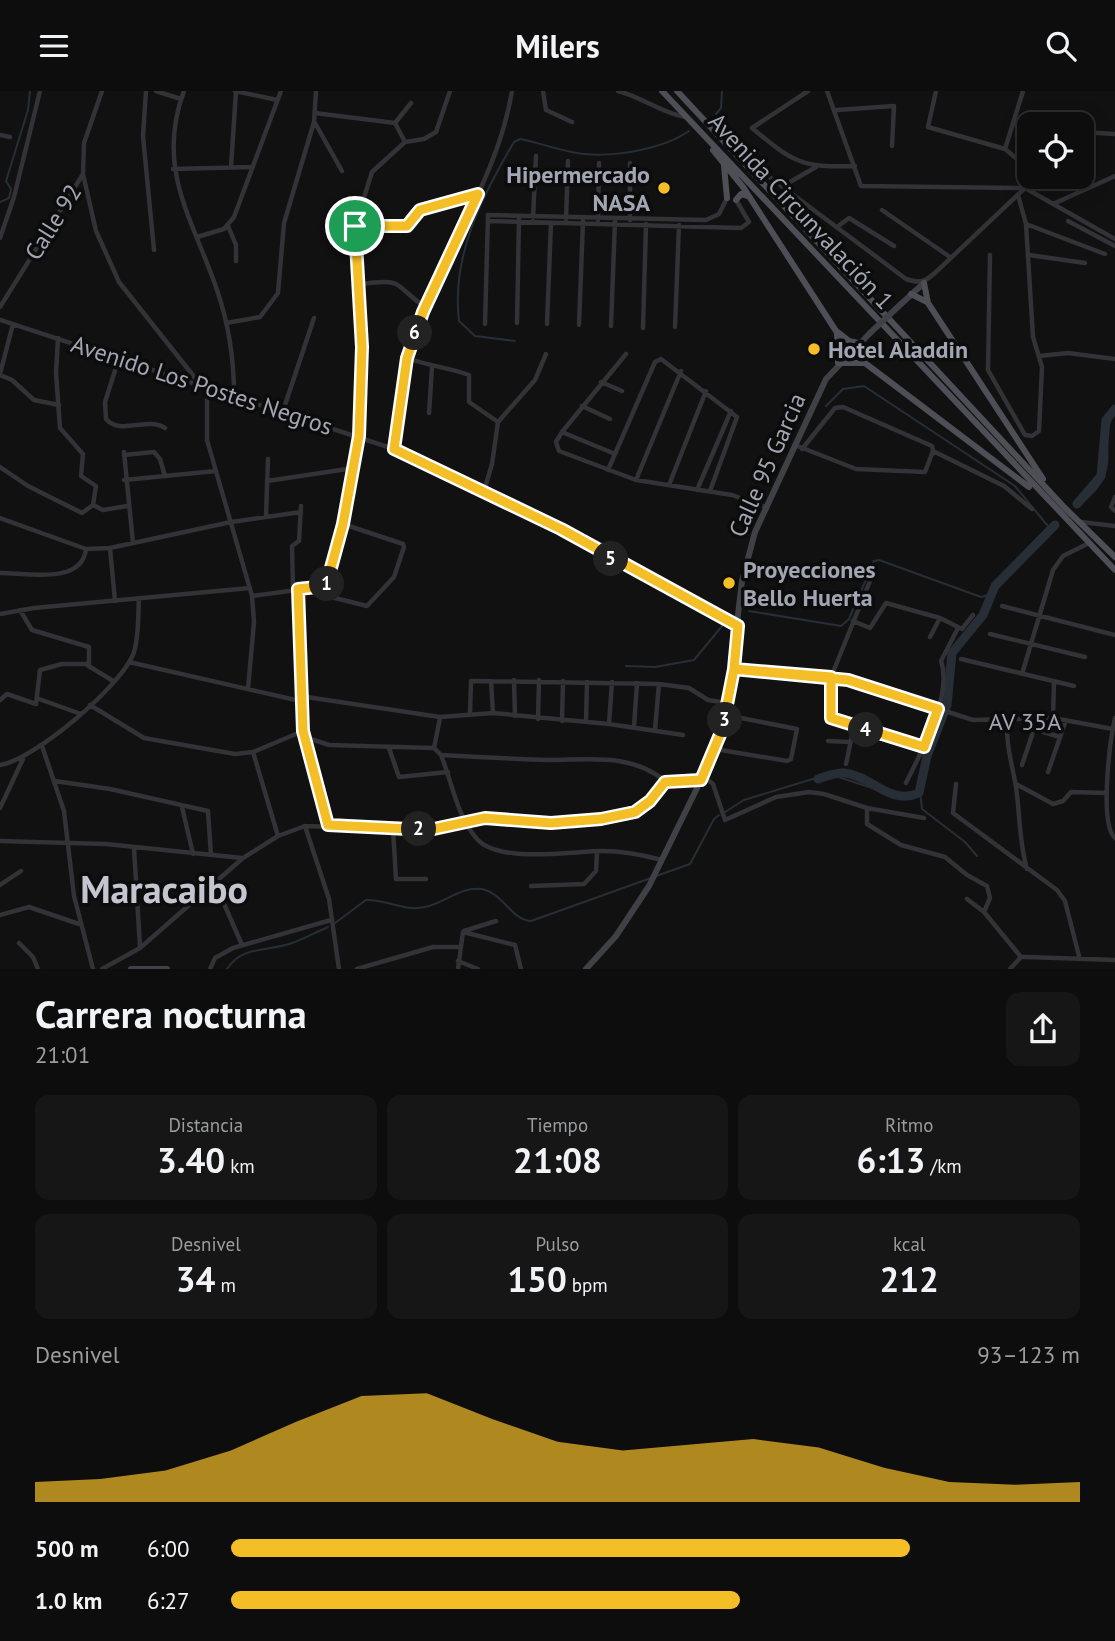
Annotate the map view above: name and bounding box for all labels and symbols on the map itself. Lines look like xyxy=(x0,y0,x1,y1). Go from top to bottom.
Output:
street label: Avenida Circunvalación 1 xyxy=(702,106,900,316)
place label: Hipermercado NASA xyxy=(506,159,650,218)
street label: Calle 92 xyxy=(18,178,88,266)
marker: Hipermercado NASA xyxy=(656,180,672,196)
pin xyxy=(325,196,385,256)
pin: 6 xyxy=(398,315,432,351)
street label: Avenido Los Postes Negros xyxy=(67,328,337,442)
place label: Hotel Aladdin xyxy=(828,334,968,365)
marker: Hotel Aladdin xyxy=(806,341,822,357)
street label: Calle 95 Garcia xyxy=(721,388,813,542)
pin: 5 xyxy=(594,541,628,577)
place label: Proyecciones Bello Huerta xyxy=(743,554,876,613)
pin: 1 xyxy=(310,567,344,601)
marker: Proyecciones Bello Huerta xyxy=(721,575,737,591)
pin: 3 xyxy=(708,703,742,737)
street label: AV 35A xyxy=(989,706,1061,737)
pin: 4 xyxy=(848,713,884,747)
pin: 2 xyxy=(402,811,436,847)
district label: Maracaibo xyxy=(80,864,248,913)

